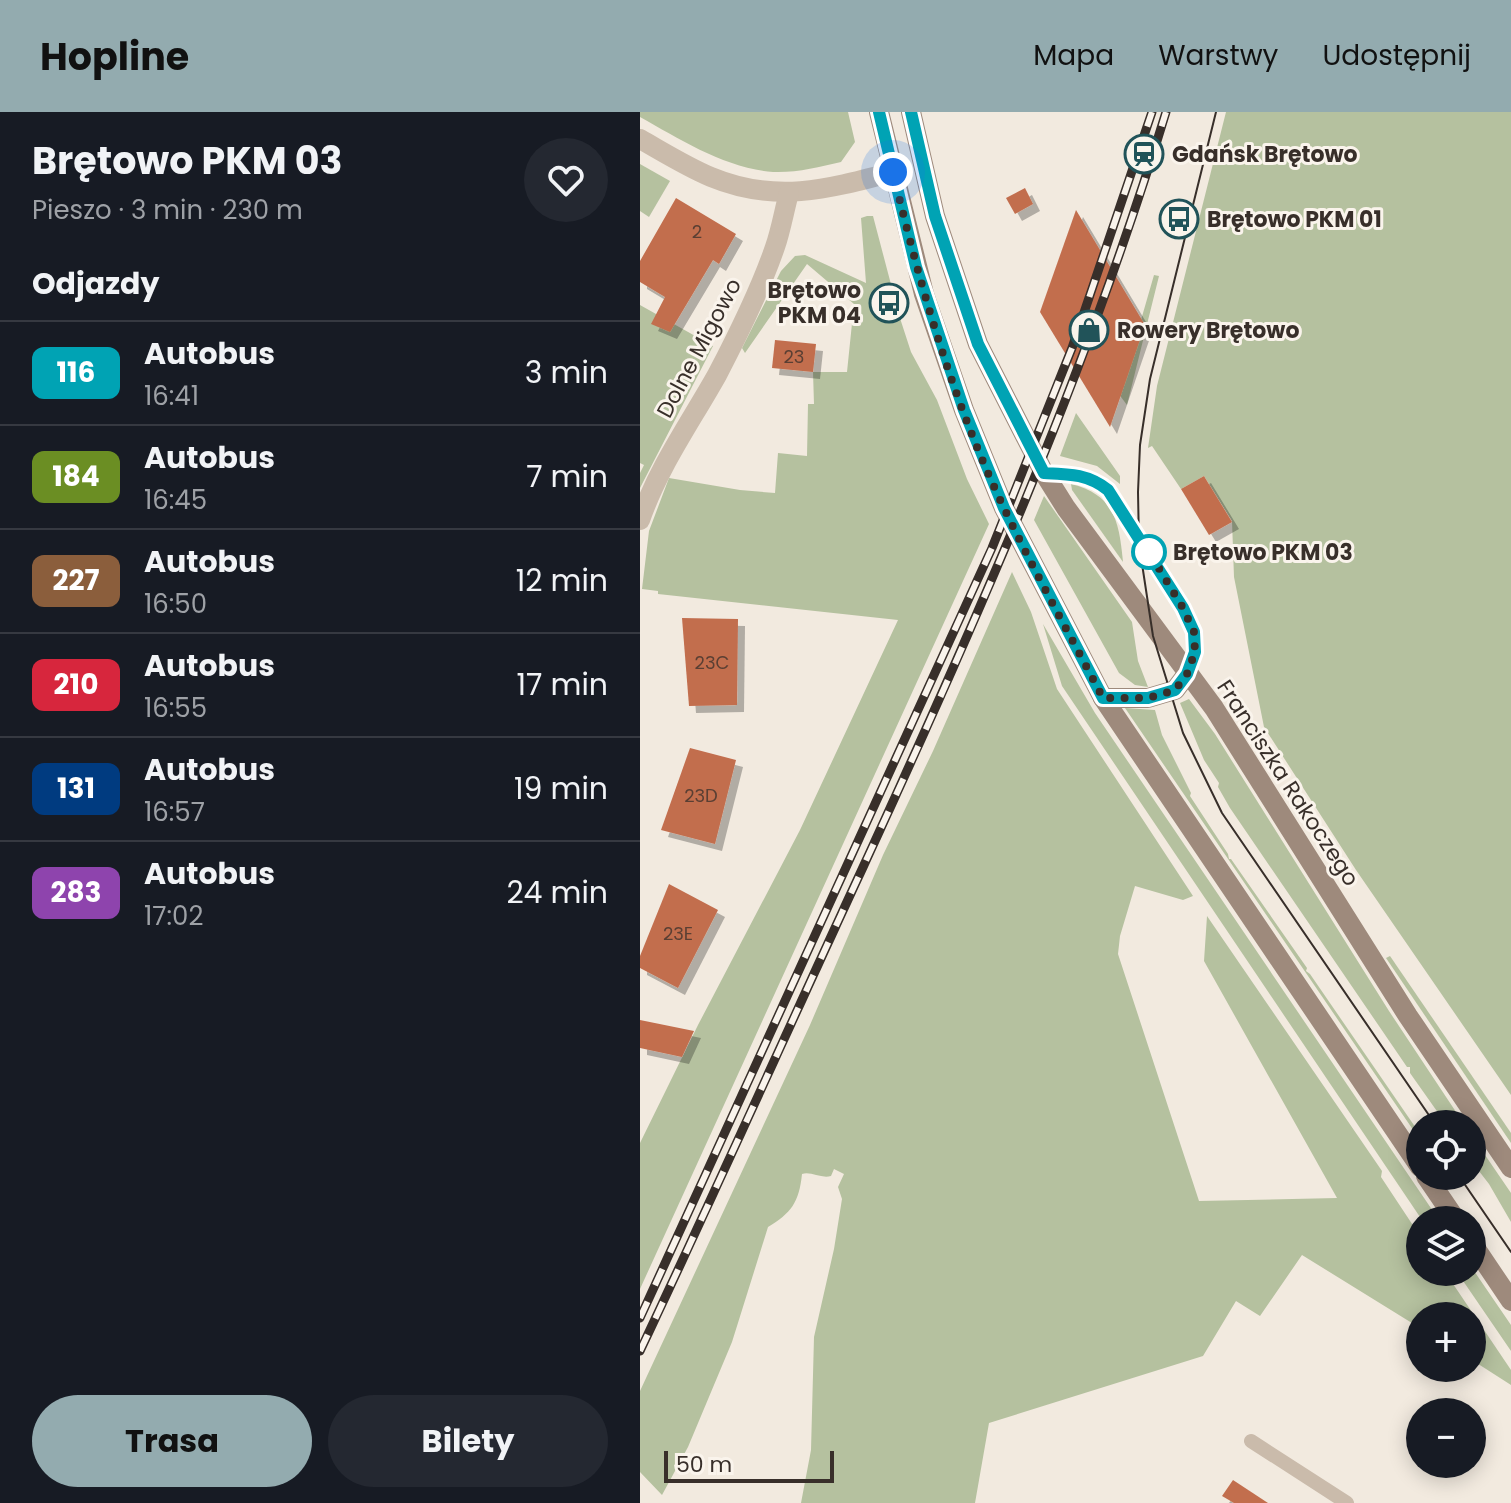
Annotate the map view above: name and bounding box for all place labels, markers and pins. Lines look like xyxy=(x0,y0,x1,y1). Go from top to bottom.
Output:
station icon: Gdańsk Brętowo xyxy=(1123,133,1165,175)
place label: Gdańsk Brętowo xyxy=(1172,139,1357,170)
bus stop icon: Brętowo PKM 01 xyxy=(1158,198,1200,240)
place label: Brętowo PKM 01 xyxy=(1207,204,1382,235)
place label: Brętowo PKM 04 xyxy=(768,275,861,331)
bus stop icon: Brętowo PKM 04 xyxy=(868,282,910,324)
shop icon: Rowery Brętowo xyxy=(1068,309,1110,351)
place label: Rowery Brętowo xyxy=(1117,315,1299,346)
marker: Brętowo PKM 03 xyxy=(1132,535,1166,569)
place label: Brętowo PKM 03 xyxy=(1173,537,1353,568)

